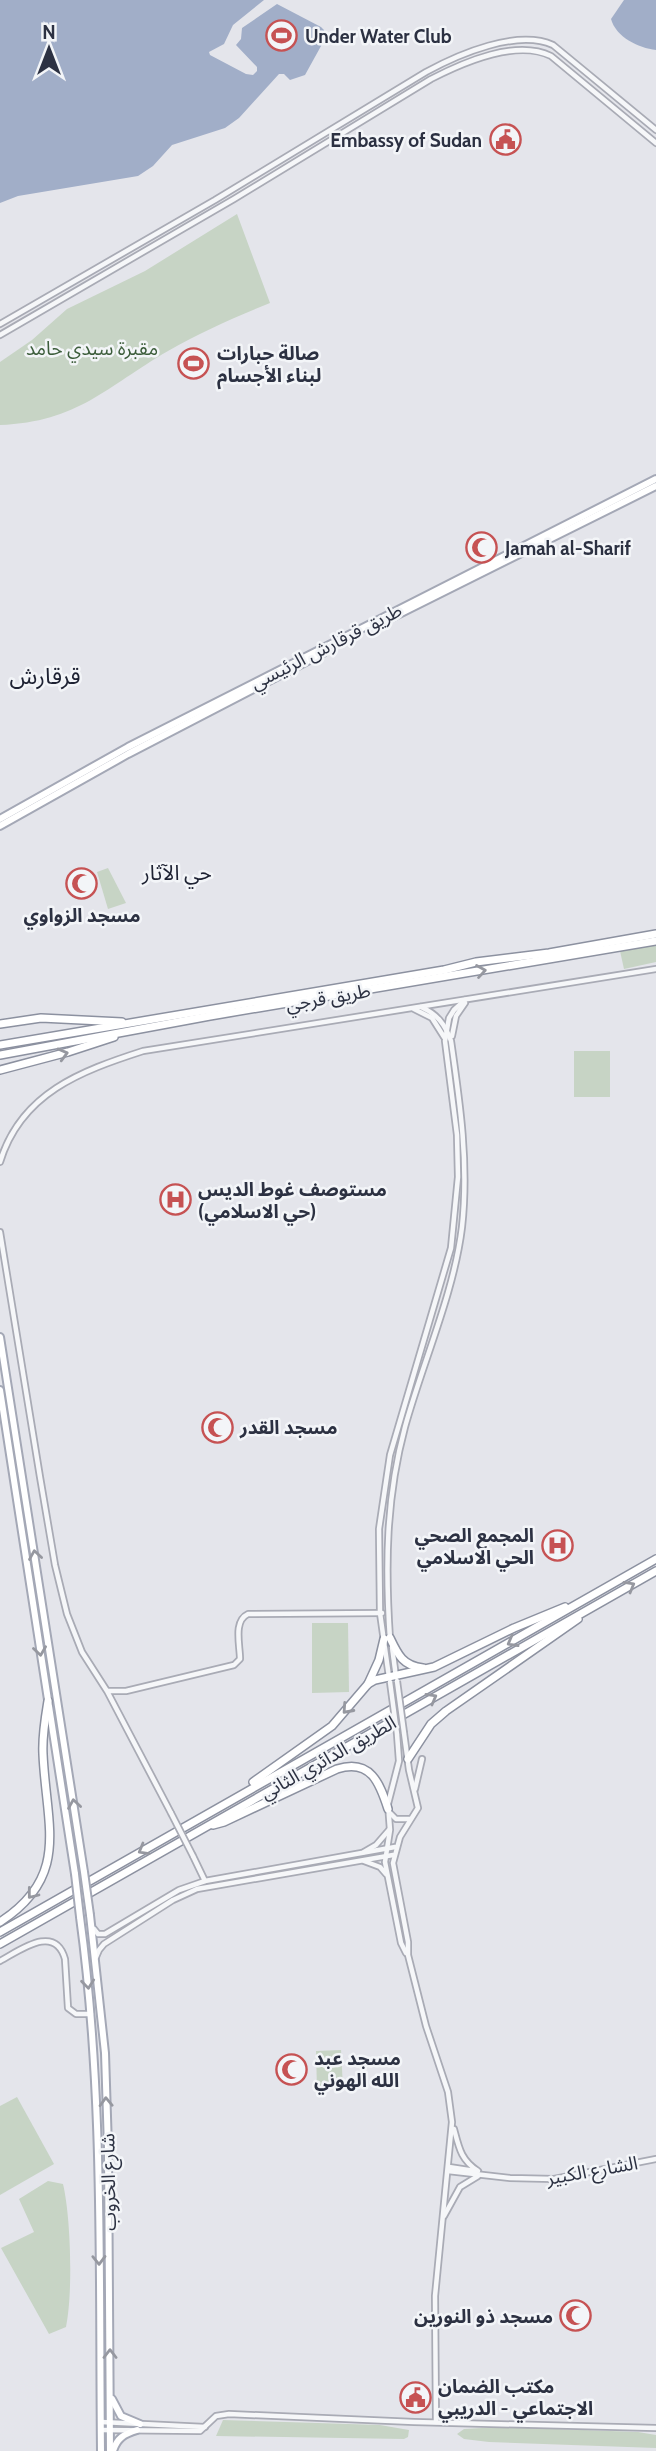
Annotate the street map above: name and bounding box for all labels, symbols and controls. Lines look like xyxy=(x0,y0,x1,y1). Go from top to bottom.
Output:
north arrow xyxy=(14,14,84,84)
sports icon: Under Water Club xyxy=(265,19,299,53)
text: N xyxy=(42,21,56,44)
place label: Under Water Club xyxy=(305,25,452,48)
public building icon: Embassy of Sudan xyxy=(488,123,522,157)
place label: Embassy of Sudan xyxy=(330,129,482,152)
park label: مقبرة سيدي حامد xyxy=(26,337,158,363)
place label: صالة حبارات لبناء الأجسام xyxy=(217,342,321,390)
sports icon: صالة حبارات لبناء الأجسام xyxy=(177,347,211,381)
mosque icon: Jamah al-Sharif xyxy=(465,531,499,565)
place label: Jamah al-Sharif xyxy=(504,537,631,560)
street label: طريق قرقارش الرئيسي xyxy=(247,598,408,698)
district label: قرقارش xyxy=(9,662,81,690)
district label: حي الآثار xyxy=(141,860,212,889)
mosque icon: مسجد الزواوي xyxy=(65,867,99,901)
place label: مسجد الزواوي xyxy=(23,904,141,930)
one-way arrow xyxy=(475,964,487,979)
street label: طريق قرجي xyxy=(284,979,373,1020)
one-way arrow xyxy=(57,1047,69,1062)
place label: مستوصف غوط الديس (حي الاسلامي) xyxy=(198,1178,387,1226)
hospital icon: مستوصف غوط الديس (حي الاسلامي) xyxy=(158,1183,192,1217)
mosque icon: مسجد القدر xyxy=(200,1410,234,1444)
place label: مسجد القدر xyxy=(239,1416,337,1439)
place label: المجمع الصحي الحي الاسلامي xyxy=(414,1524,534,1572)
hospital icon: المجمع الصحي الحي الاسلامي xyxy=(540,1529,574,1563)
one-way arrow xyxy=(28,1549,43,1561)
one-way arrow xyxy=(623,1581,635,1594)
one-way arrow xyxy=(506,1634,519,1647)
one-way arrow xyxy=(32,1645,47,1657)
one-way arrow xyxy=(425,1693,437,1706)
one-way arrow xyxy=(343,1701,356,1714)
street label: الطريق الدائري الثاني xyxy=(256,1711,402,1807)
one-way arrow xyxy=(67,1798,82,1810)
one-way arrow xyxy=(137,1842,150,1855)
one-way arrow xyxy=(28,1886,41,1898)
one-way arrow xyxy=(81,1978,96,1990)
place label: مسجد عبد الله الهوني xyxy=(314,2047,401,2095)
mosque icon: مسجد عبد الله الهوني xyxy=(274,2052,308,2086)
one-way arrow xyxy=(99,2097,114,2108)
street label: شارع الخروب xyxy=(96,2133,123,2231)
street label: الشارع الكبير xyxy=(544,2151,640,2192)
one-way arrow xyxy=(92,2255,107,2266)
mosque icon: مسجد ذو النورين xyxy=(559,2299,593,2333)
place label: مسجد ذو النورين xyxy=(414,2305,553,2328)
one-way arrow xyxy=(102,2349,117,2360)
place label: مكتب الضمان الاجتماعي - الدريبي xyxy=(438,2375,593,2423)
public building icon: مكتب الضمان الاجتماعي - الدريبي xyxy=(398,2380,432,2414)

